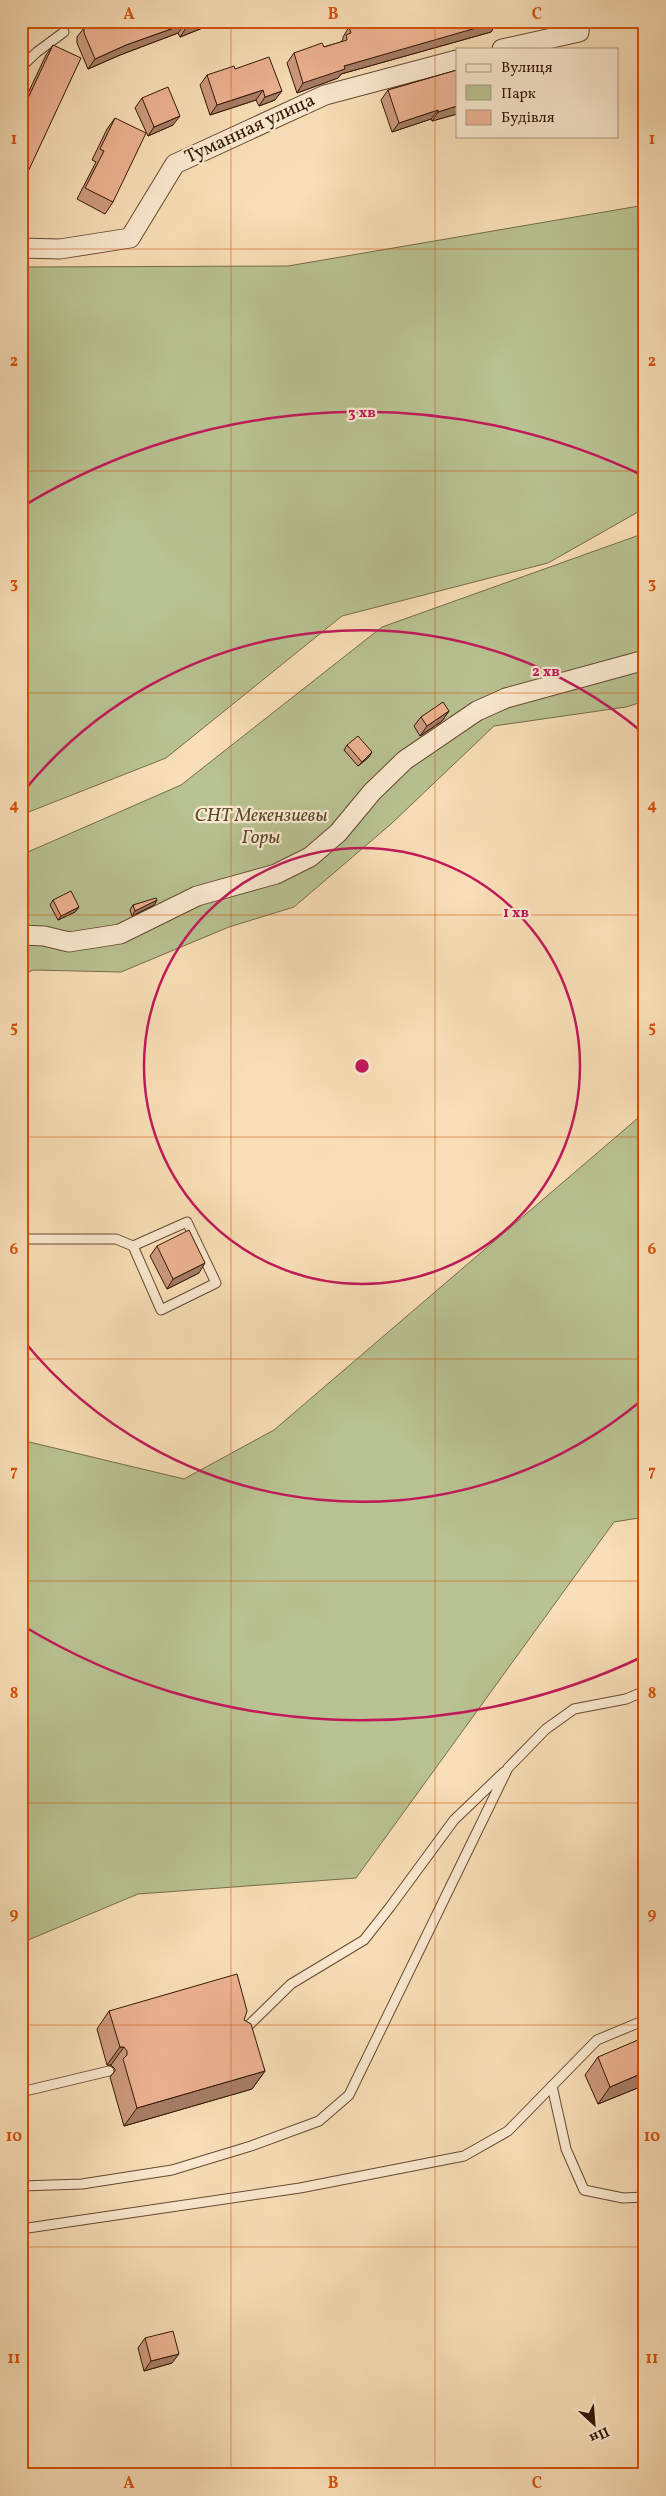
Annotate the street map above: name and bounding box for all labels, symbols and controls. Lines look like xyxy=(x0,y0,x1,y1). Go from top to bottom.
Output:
text: A xyxy=(123,4,135,26)
text: B xyxy=(328,4,339,26)
text: C xyxy=(532,4,542,26)
legend xyxy=(456,48,618,138)
text: Вулиця xyxy=(501,58,553,79)
text: Парк xyxy=(501,84,536,105)
street label: Туманная улица xyxy=(181,87,319,171)
text: Будівля xyxy=(501,108,555,129)
text: 1 xyxy=(11,129,17,151)
text: 1 xyxy=(649,129,655,151)
text: 2 xyxy=(10,351,18,373)
text: 2 xyxy=(648,351,656,373)
text: 3 хв xyxy=(348,403,376,424)
text: 3 xyxy=(10,573,18,595)
text: 3 xyxy=(648,573,656,595)
text: 2 хв xyxy=(532,662,560,683)
text: 4 xyxy=(9,795,19,817)
text: 4 xyxy=(647,795,657,817)
park label: СНТ Мекензиевы Горы xyxy=(194,803,328,851)
text: 1 хв xyxy=(503,903,529,924)
text: 5 xyxy=(10,1017,18,1039)
text: 5 xyxy=(648,1017,656,1039)
centre of rings xyxy=(353,1057,371,1075)
text: 6 xyxy=(10,1239,19,1261)
text: 6 xyxy=(648,1239,657,1261)
text: 7 xyxy=(10,1461,18,1483)
text: 7 xyxy=(648,1461,656,1483)
text: 8 xyxy=(10,1683,18,1705)
text: 8 xyxy=(648,1683,656,1705)
text: 9 xyxy=(10,1904,19,1926)
text: 9 xyxy=(648,1904,657,1926)
text: 10 xyxy=(6,2126,22,2148)
text: 10 xyxy=(644,2126,660,2148)
text: 11 xyxy=(8,2348,20,2370)
text: 11 xyxy=(646,2348,658,2370)
north arrow xyxy=(568,2398,618,2448)
text: Пн xyxy=(586,2421,612,2447)
text: A xyxy=(123,2473,135,2495)
text: B xyxy=(328,2473,339,2495)
text: C xyxy=(532,2473,542,2495)

